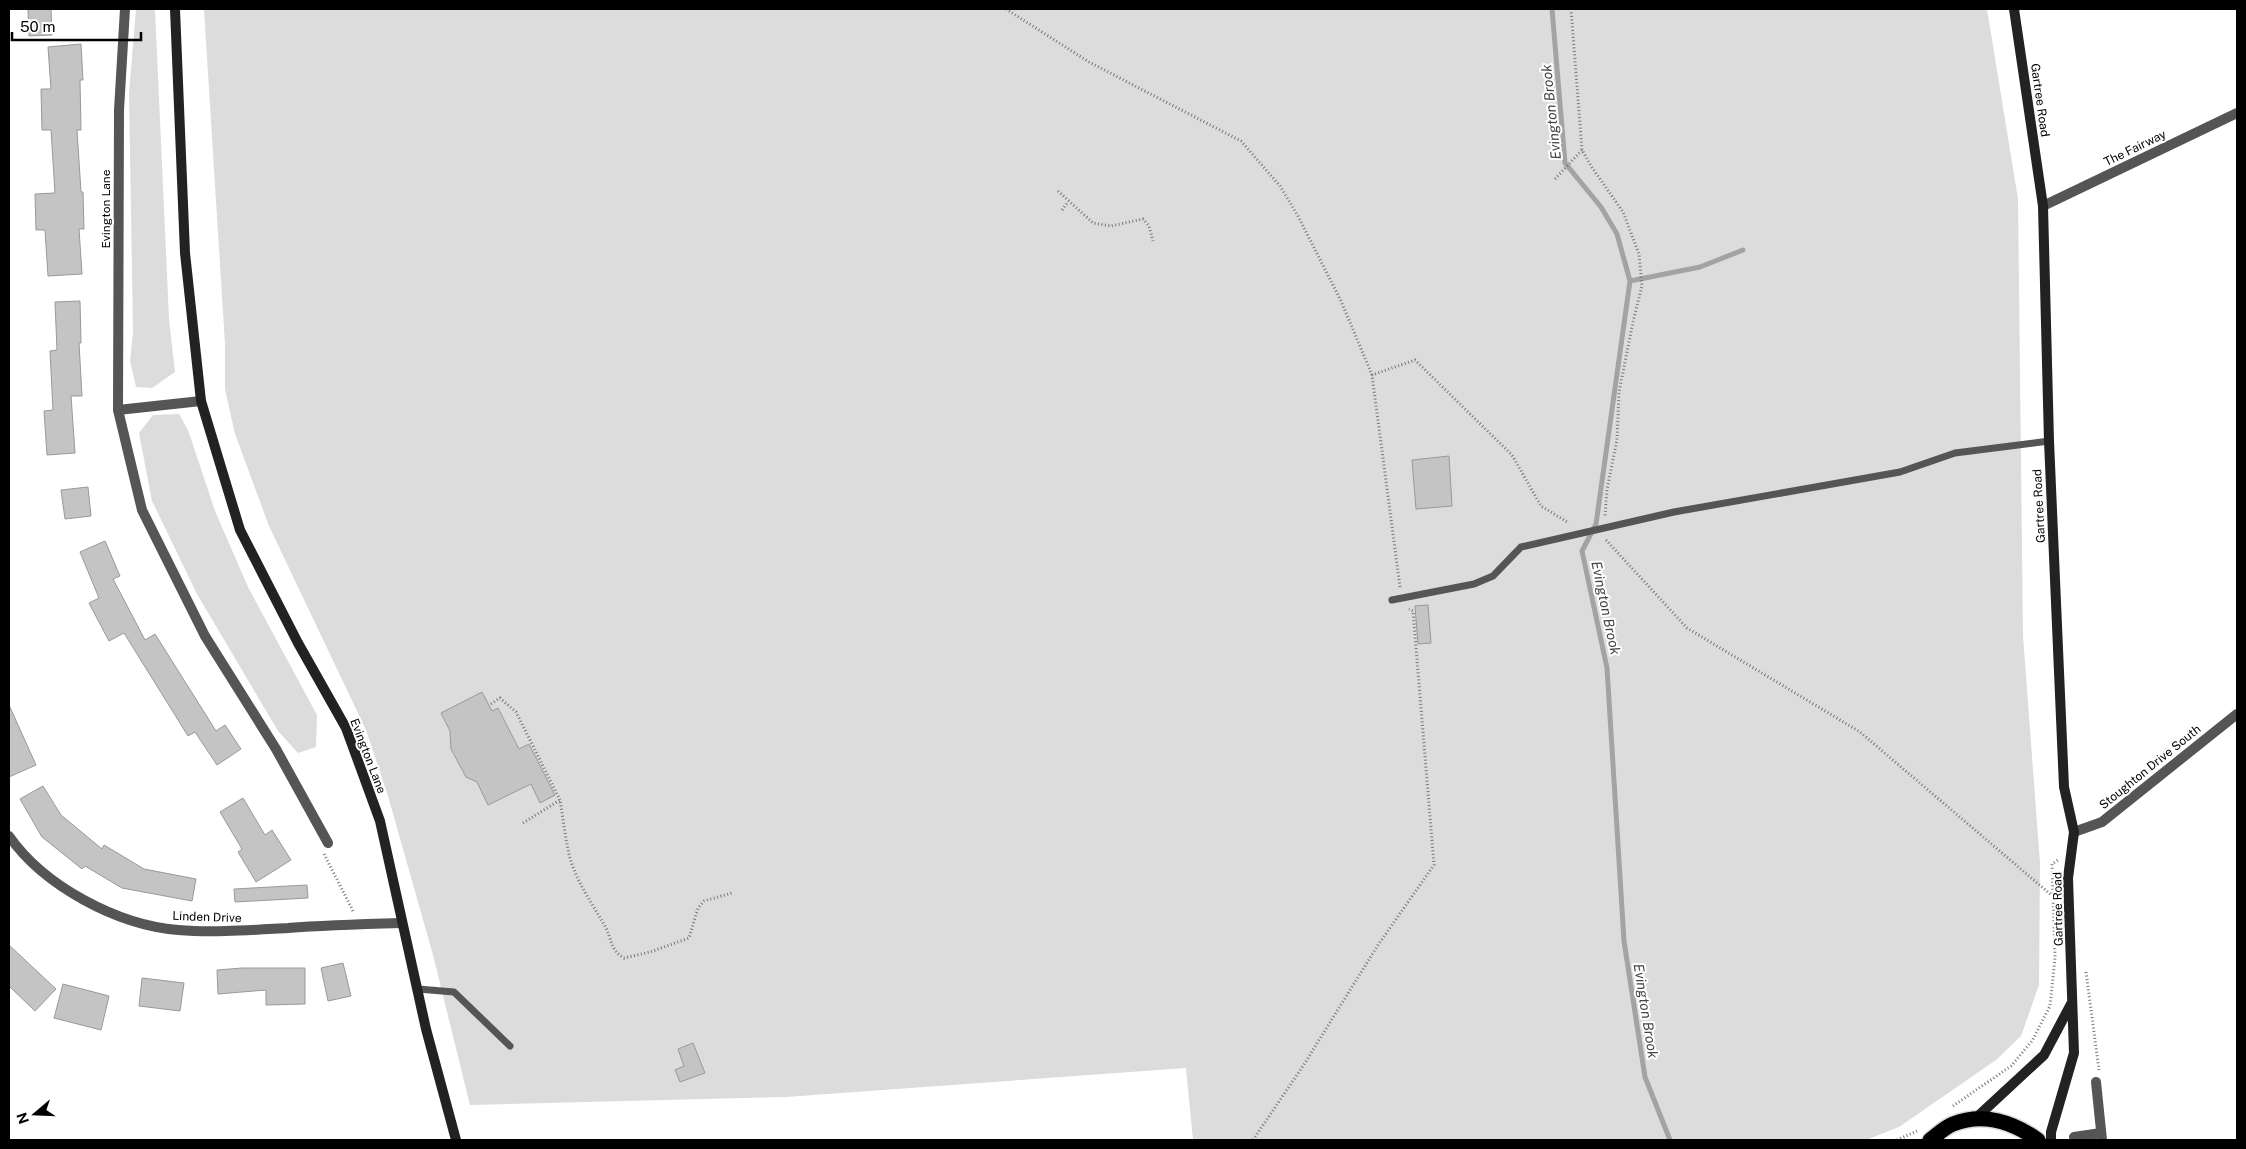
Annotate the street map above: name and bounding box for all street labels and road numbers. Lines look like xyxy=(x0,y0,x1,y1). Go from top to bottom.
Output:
street label: Gartree Road xyxy=(2028,62,2052,138)
street label: The Fairway xyxy=(2102,127,2169,169)
street label: Evington Lane xyxy=(99,169,113,249)
street label: Gartree Road xyxy=(2030,469,2048,543)
street label: Evington Lane xyxy=(347,717,389,796)
street label: Stoughton Drive South xyxy=(2097,722,2203,812)
street label: Gartree Road xyxy=(2050,872,2066,946)
street label: Linden Drive xyxy=(172,909,242,925)

